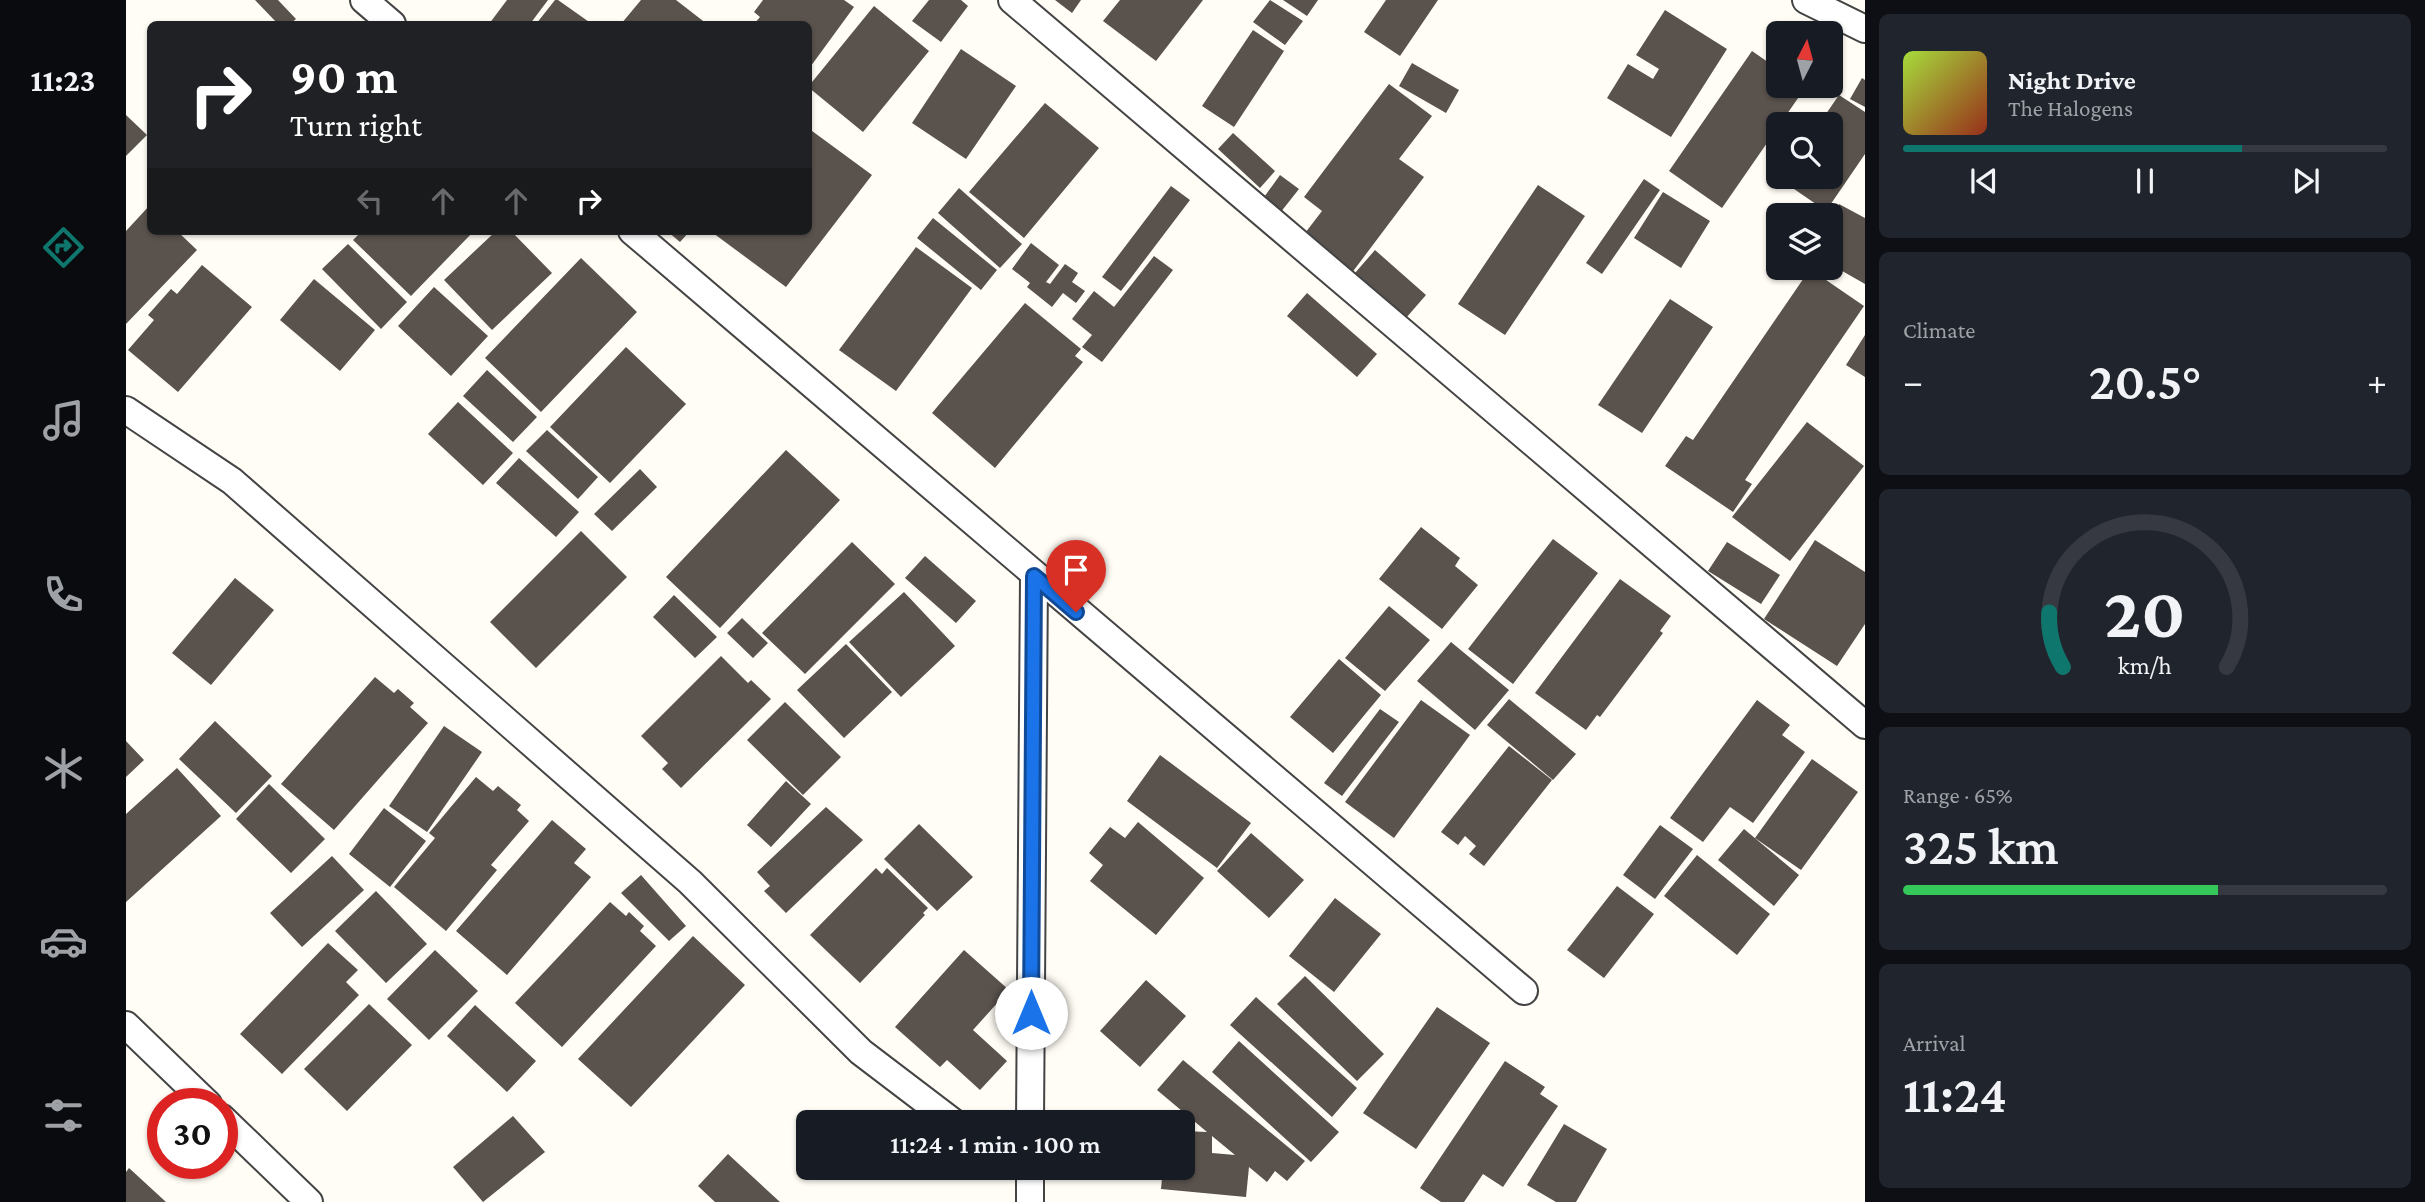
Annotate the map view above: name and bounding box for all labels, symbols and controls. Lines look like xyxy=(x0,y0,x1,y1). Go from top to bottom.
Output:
north arrow xyxy=(1766,21,1843,98)
map controls xyxy=(1766,21,1843,280)
icon: right xyxy=(175,49,266,140)
text: 90 m xyxy=(290,49,397,104)
text: 11:23 xyxy=(31,62,95,98)
text: Night Drive xyxy=(2008,66,2136,95)
text: The Halogens xyxy=(2008,95,2133,121)
text: Turn right xyxy=(290,107,422,143)
button: search xyxy=(1766,112,1843,189)
icon: previous xyxy=(1965,162,2003,200)
icon: pause xyxy=(2126,162,2164,200)
icon: next xyxy=(2287,162,2325,200)
icon: left xyxy=(351,182,389,220)
icon: ahead xyxy=(424,182,462,220)
icon: ahead xyxy=(497,182,535,220)
icon: right xyxy=(570,182,608,220)
button: layers xyxy=(1766,203,1843,280)
icon: directions xyxy=(39,223,88,272)
text: Climate xyxy=(1903,317,1975,343)
text: 20.5° xyxy=(2089,352,2201,410)
text: − xyxy=(1903,360,1923,402)
text: + xyxy=(2367,360,2387,402)
icon: music xyxy=(39,396,88,445)
pin xyxy=(1046,540,1106,612)
icon: arrive xyxy=(1057,551,1095,589)
icon: phone xyxy=(39,570,88,619)
text: 20 xyxy=(2104,572,2186,653)
text: km/h xyxy=(2118,652,2172,679)
icon: climate xyxy=(39,744,88,793)
text: Range · 65% xyxy=(1903,782,2013,808)
text: 325 km xyxy=(1903,817,2059,875)
icon: car xyxy=(39,917,88,966)
position arrow xyxy=(994,976,1068,1050)
text: Arrival xyxy=(1903,1030,1966,1056)
text: 11:24 xyxy=(1903,1065,2007,1123)
speed limit sign: 30 xyxy=(147,1088,238,1179)
icon: filters xyxy=(39,1091,88,1140)
text: 11:24 · 1 min · 100 m xyxy=(890,1130,1101,1159)

